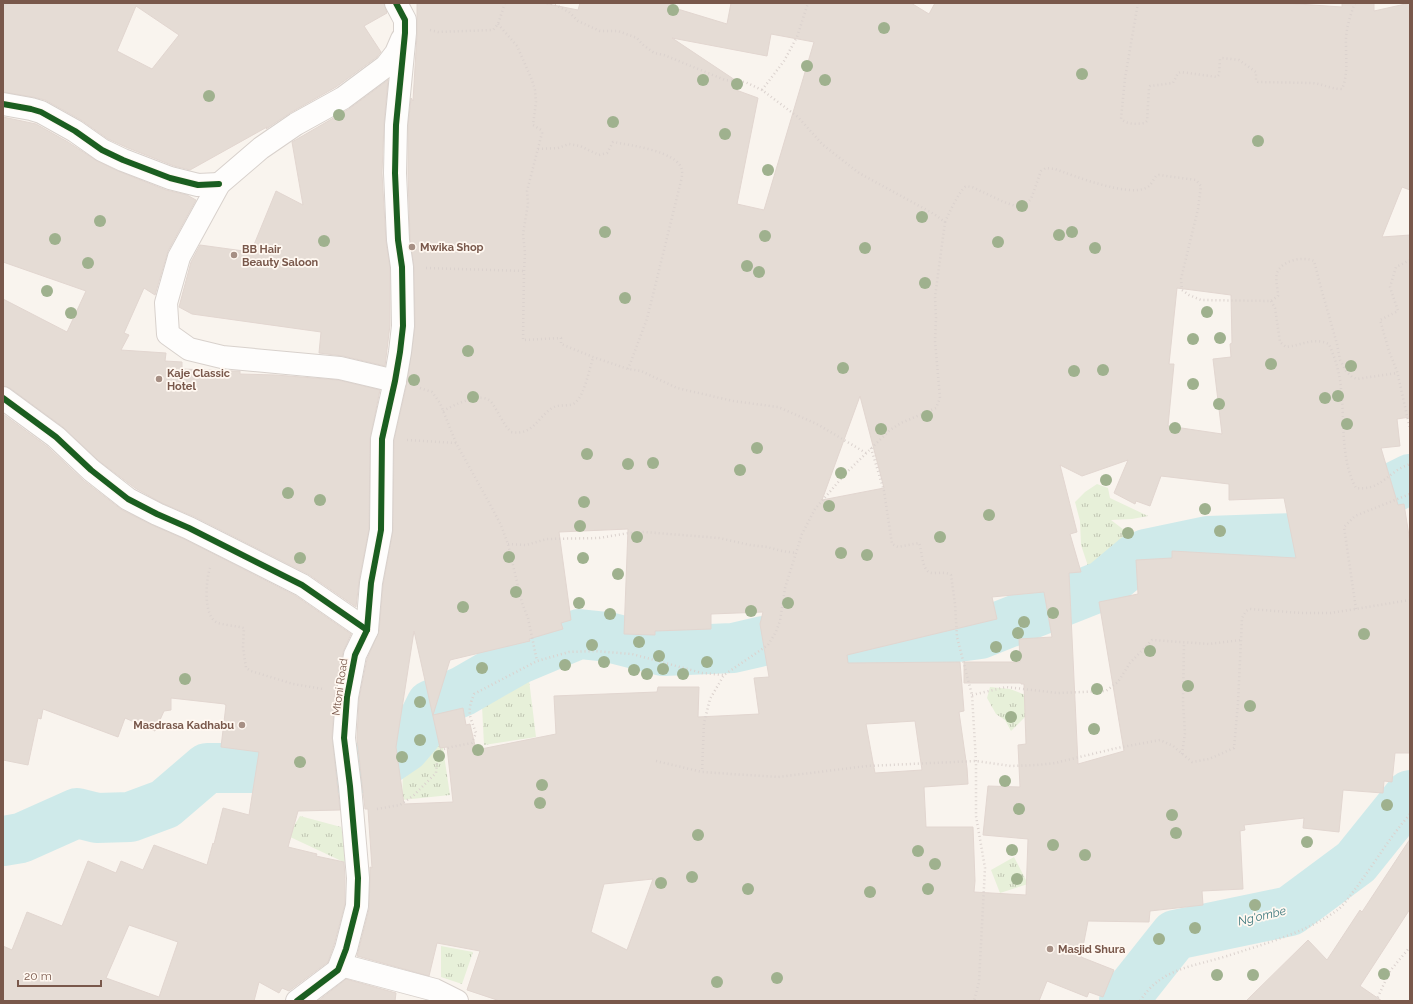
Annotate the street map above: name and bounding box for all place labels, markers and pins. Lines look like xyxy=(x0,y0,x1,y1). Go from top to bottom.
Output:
place label: Mwika Shop xyxy=(420,241,484,254)
marker: Mwika Shop xyxy=(407,242,417,252)
place label: BB Hair Beauty Saloon xyxy=(242,243,319,269)
marker: BB Hair Beauty Saloon xyxy=(229,250,239,260)
place label: Kaje Classic Hotel xyxy=(167,367,230,393)
marker: Kaje Classic Hotel xyxy=(154,374,164,384)
place label: Masdrasa Kadhabu xyxy=(133,719,234,732)
marker: Masdrasa Kadhabu xyxy=(237,720,247,730)
place label: Masjid Shura xyxy=(1058,943,1125,956)
marker: Masjid Shura xyxy=(1045,944,1055,954)

